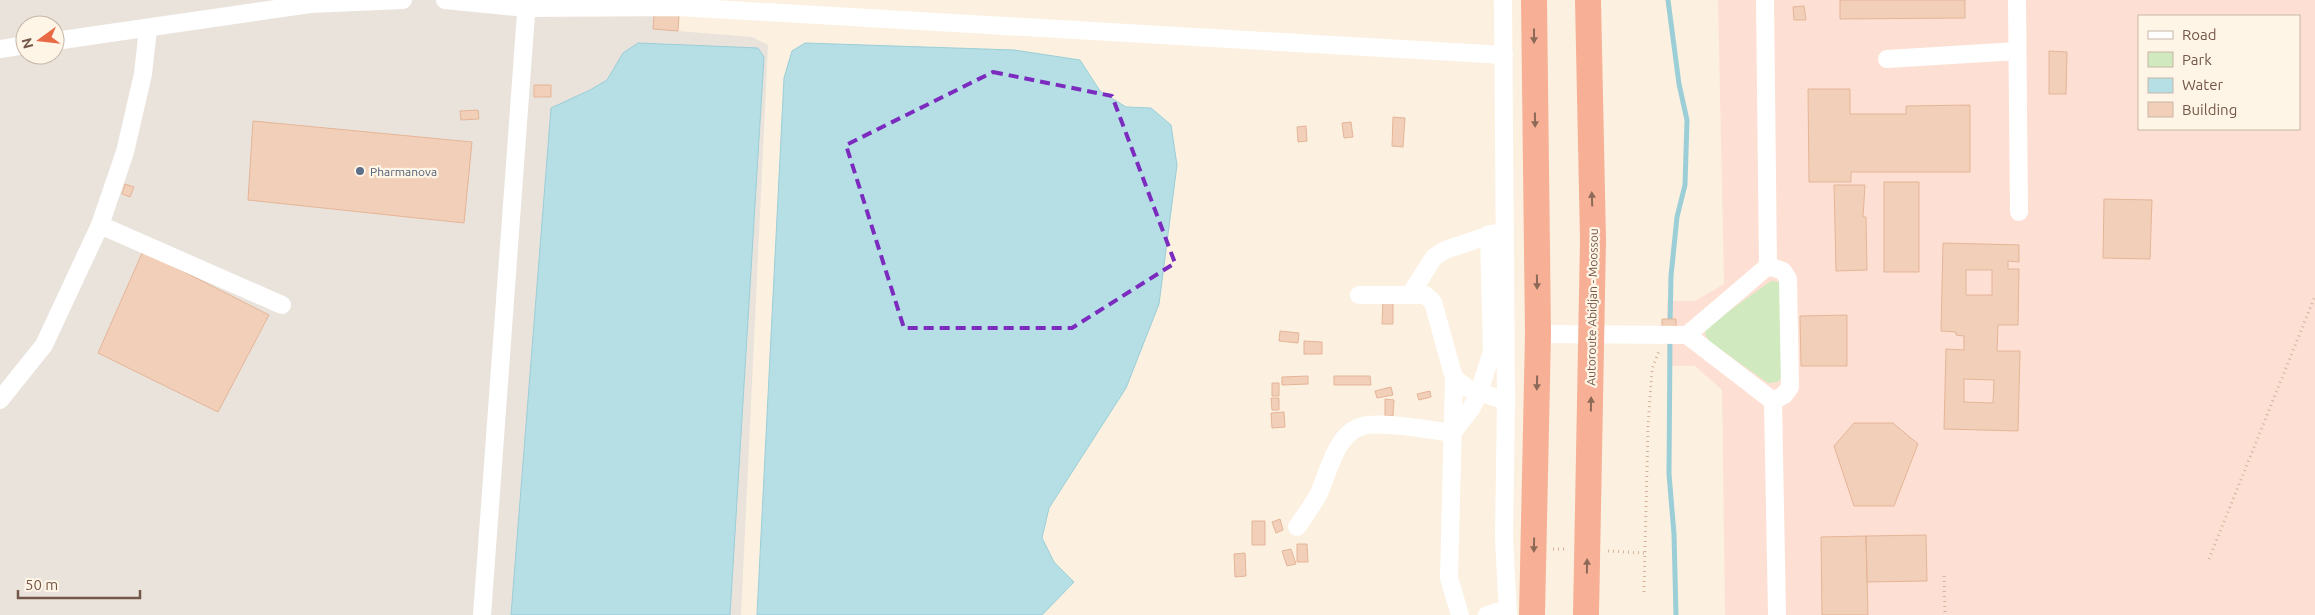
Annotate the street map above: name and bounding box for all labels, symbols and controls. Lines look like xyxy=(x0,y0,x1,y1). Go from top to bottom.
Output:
north arrow xyxy=(15,15,65,65)
legend xyxy=(2138,15,2300,130)
text: Road xyxy=(2182,26,2217,43)
one-way arrow xyxy=(1530,28,1538,44)
text: N xyxy=(18,36,37,50)
text: Park xyxy=(2182,51,2212,68)
text: Water xyxy=(2182,76,2223,93)
text: Building xyxy=(2182,101,2237,118)
one-way arrow xyxy=(1531,112,1539,128)
marker: Pharmanova xyxy=(354,165,366,177)
place label: Pharmanova xyxy=(370,165,437,178)
one-way arrow xyxy=(1588,191,1596,207)
street label: Autoroute Abidjan - Moossou xyxy=(1584,228,1600,386)
one-way arrow xyxy=(1533,275,1541,291)
one-way arrow xyxy=(1533,375,1541,391)
one-way arrow xyxy=(1587,396,1595,412)
one-way arrow xyxy=(1529,537,1537,553)
one-way arrow xyxy=(1583,558,1591,574)
scale bar xyxy=(18,568,140,600)
text: 50 m xyxy=(25,576,58,593)

